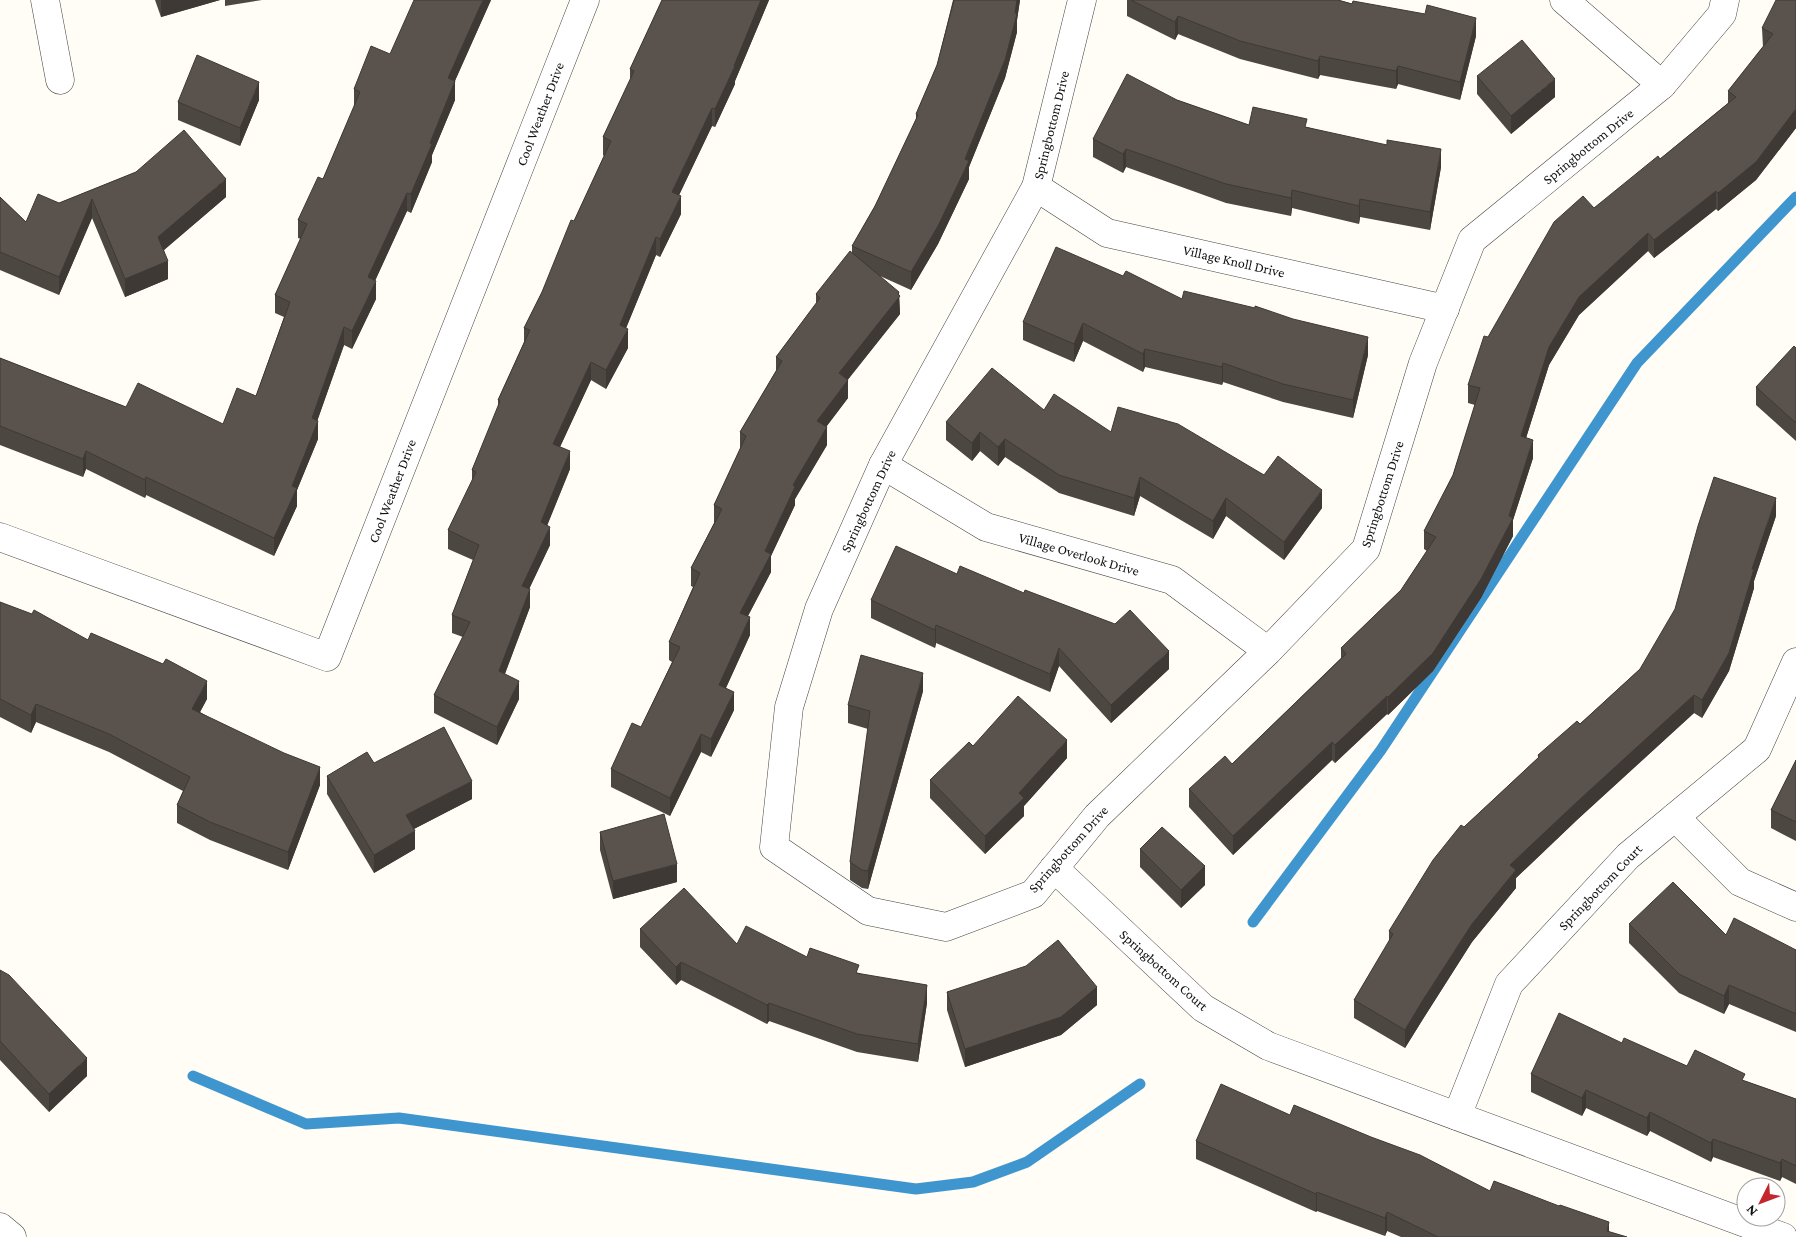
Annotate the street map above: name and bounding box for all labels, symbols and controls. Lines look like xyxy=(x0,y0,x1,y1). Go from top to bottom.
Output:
street label: Cool Weather Drive xyxy=(513,60,567,168)
street label: Springbottom Drive xyxy=(1030,69,1072,181)
street label: Springbottom Drive xyxy=(1540,105,1636,187)
street label: Village Knoll Drive xyxy=(1182,242,1286,280)
street label: Cool Weather Drive xyxy=(365,437,419,545)
street label: Springbottom Drive xyxy=(1357,439,1407,549)
street label: Springbottom Drive xyxy=(837,447,899,555)
street label: Village Overlook Drive xyxy=(1017,529,1141,579)
street label: Springbottom Drive xyxy=(1025,802,1111,896)
street label: Springbottom Court xyxy=(1555,840,1645,933)
street label: Springbottom Court xyxy=(1117,926,1212,1014)
north arrow xyxy=(1736,1177,1786,1227)
text: N xyxy=(1742,1201,1760,1220)

